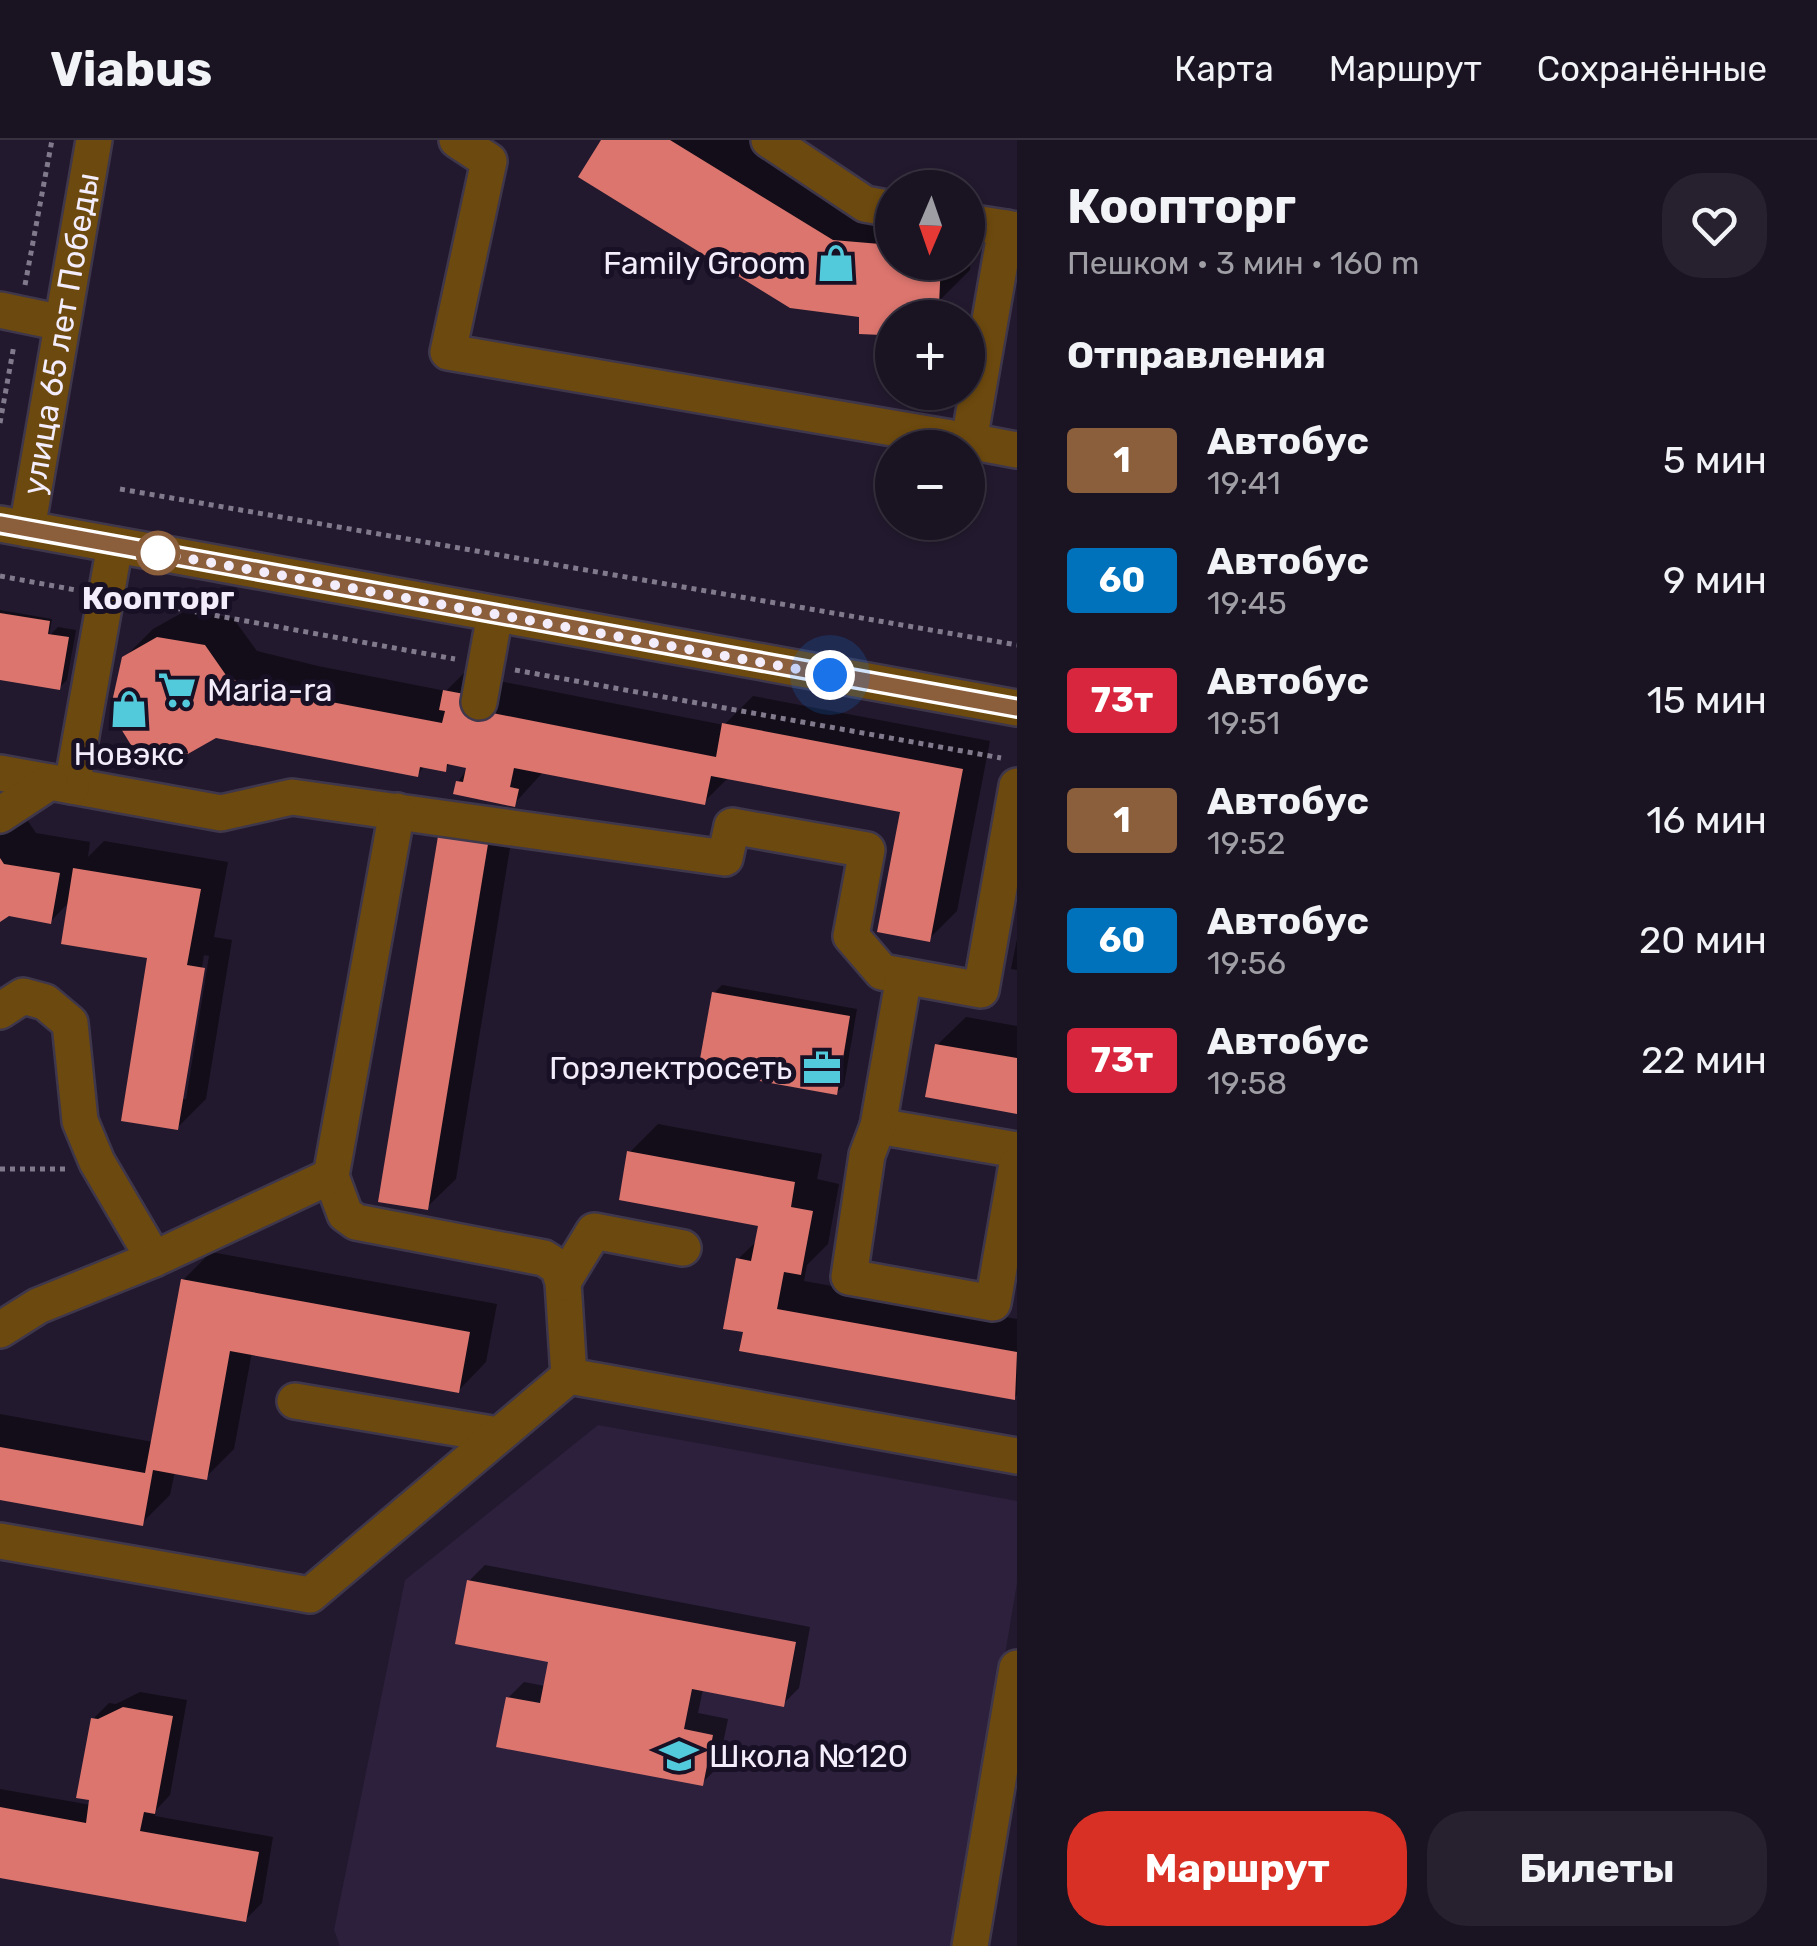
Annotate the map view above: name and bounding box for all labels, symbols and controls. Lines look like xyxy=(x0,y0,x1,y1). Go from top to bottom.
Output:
text: Viabus xyxy=(50,41,212,98)
text: Карта xyxy=(1174,48,1274,90)
text: Маршрут xyxy=(1329,48,1482,90)
text: Сохранённые xyxy=(1537,48,1767,90)
street label: улица 65 лет Победы xyxy=(14,170,107,498)
north arrow xyxy=(875,170,985,280)
map controls xyxy=(875,170,985,540)
button: heart xyxy=(1662,173,1767,278)
text: Коопторг xyxy=(1067,178,1296,235)
shop icon: Family Groom xyxy=(815,242,857,284)
place label: Family Groom xyxy=(603,244,806,282)
text: Пешком · 3 мин · 160 m xyxy=(1067,244,1419,282)
button: + xyxy=(875,300,985,410)
text: Отправления xyxy=(1067,332,1326,378)
text: Автобус xyxy=(1207,418,1369,464)
button: − xyxy=(875,430,985,540)
text: 5 мин xyxy=(1663,437,1767,483)
text: 1 xyxy=(1113,439,1131,481)
text: 19:41 xyxy=(1207,464,1281,502)
marker: Коопторг xyxy=(137,532,179,574)
text: Автобус xyxy=(1207,538,1369,584)
text: 9 мин xyxy=(1663,557,1767,603)
text: 60 xyxy=(1099,559,1145,601)
place label: Коопторг xyxy=(82,579,235,617)
text: 19:45 xyxy=(1207,584,1287,622)
your location xyxy=(805,650,855,700)
text: Автобус xyxy=(1207,658,1369,704)
supermarket icon: Maria-ra xyxy=(156,669,198,711)
place label: Maria-ra xyxy=(207,671,333,709)
text: 15 мин xyxy=(1647,677,1767,723)
text: 73т xyxy=(1091,679,1153,721)
shop icon: Новэкс xyxy=(108,688,150,730)
text: 19:51 xyxy=(1207,704,1280,742)
place label: Новэкс xyxy=(74,735,184,773)
text: Автобус xyxy=(1207,778,1369,824)
text: 16 мин xyxy=(1646,797,1767,843)
text: 1 xyxy=(1113,799,1131,841)
text: 19:52 xyxy=(1207,824,1286,862)
text: Автобус xyxy=(1207,898,1369,944)
text: 20 мин xyxy=(1639,917,1767,963)
text: 60 xyxy=(1099,919,1145,961)
text: 19:56 xyxy=(1207,944,1286,982)
text: Автобус xyxy=(1207,1018,1369,1064)
text: 22 мин xyxy=(1641,1037,1767,1083)
text: 73т xyxy=(1091,1039,1153,1081)
office icon: Горэлектросеть xyxy=(801,1047,843,1089)
place label: Горэлектросеть xyxy=(549,1049,792,1087)
text: 19:58 xyxy=(1207,1064,1287,1102)
school or university icon: Школа №120 xyxy=(658,1735,700,1777)
place label: Школа №120 xyxy=(709,1737,908,1775)
button: Маршрут xyxy=(1067,1811,1407,1926)
button: Билеты xyxy=(1427,1811,1767,1926)

